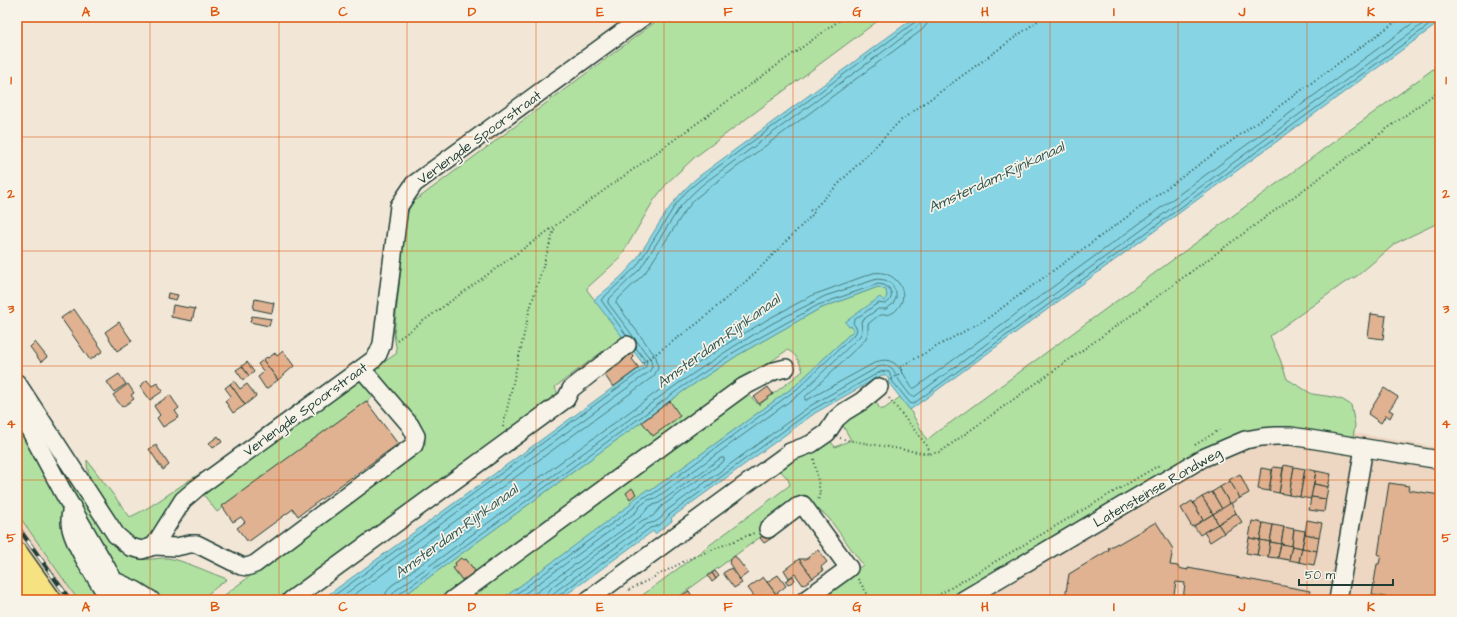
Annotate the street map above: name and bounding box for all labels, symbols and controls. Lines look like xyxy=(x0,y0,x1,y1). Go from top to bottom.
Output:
text: A xyxy=(82,3,91,21)
text: B xyxy=(210,3,220,21)
text: C xyxy=(338,3,348,21)
text: D xyxy=(468,3,477,21)
text: E xyxy=(596,3,604,21)
text: F xyxy=(723,3,733,21)
text: G xyxy=(852,3,862,21)
text: H xyxy=(981,3,989,21)
text: I xyxy=(1113,3,1115,21)
text: J xyxy=(1238,3,1246,21)
text: K xyxy=(1367,3,1375,21)
text: 1 xyxy=(10,71,12,89)
text: 1 xyxy=(1445,71,1447,89)
street label: Verlengde Spoorstraat xyxy=(413,86,546,190)
water label: Amsterdam-Rijnkanaal xyxy=(925,136,1069,218)
text: 2 xyxy=(6,185,15,203)
text: 2 xyxy=(1441,185,1450,203)
water label: Amsterdam-Rijnkanaal xyxy=(652,288,786,393)
text: 3 xyxy=(7,300,15,318)
text: 3 xyxy=(1442,300,1450,318)
street label: Verlengde Spoorstraat xyxy=(239,358,372,462)
text: 4 xyxy=(7,415,16,433)
text: 4 xyxy=(1442,415,1451,433)
street label: Latensteinse Rondweg xyxy=(1090,443,1225,533)
water label: Amsterdam-Rijnkanaal xyxy=(390,478,524,583)
text: 5 xyxy=(6,529,16,547)
text: 5 xyxy=(1441,529,1451,547)
scale bar xyxy=(1299,561,1393,587)
text: 50 m xyxy=(1305,567,1336,584)
text: A xyxy=(82,598,91,616)
text: B xyxy=(210,598,220,616)
text: C xyxy=(338,598,348,616)
text: D xyxy=(468,598,477,616)
text: E xyxy=(596,598,604,616)
text: F xyxy=(723,598,733,616)
text: G xyxy=(852,598,862,616)
text: H xyxy=(981,598,989,616)
text: I xyxy=(1113,598,1115,616)
text: J xyxy=(1238,598,1246,616)
text: K xyxy=(1367,598,1375,616)

